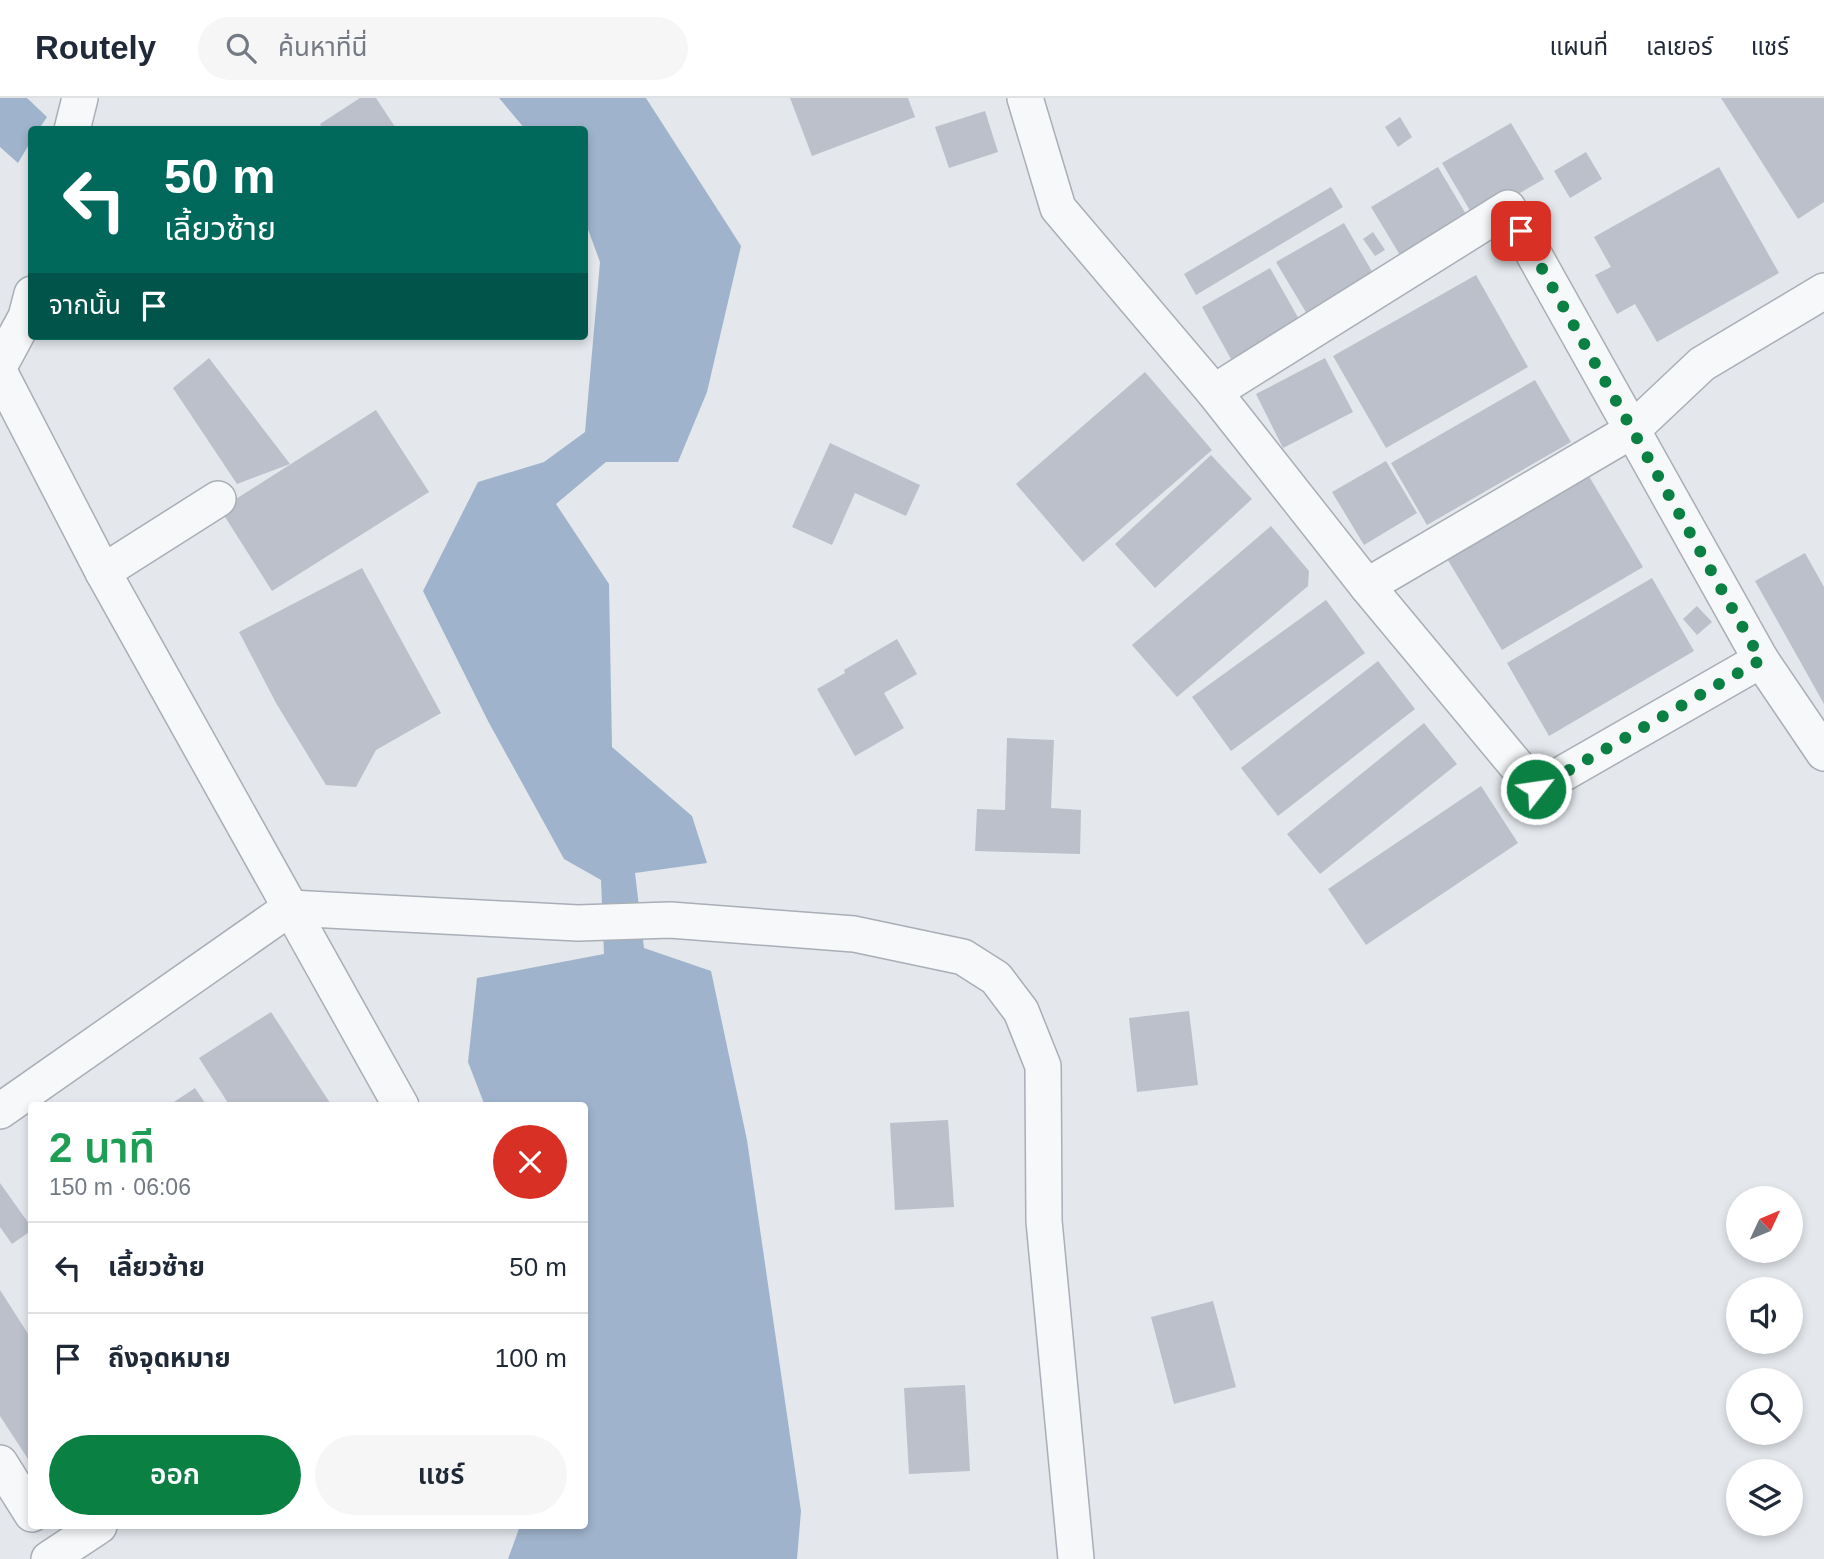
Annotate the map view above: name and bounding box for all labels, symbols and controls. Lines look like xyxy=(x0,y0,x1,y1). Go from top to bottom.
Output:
search box xyxy=(198,17,688,80)
text: Routely xyxy=(35,29,156,66)
icon: search xyxy=(222,29,260,67)
text: ค้นหาที่นี่ xyxy=(278,32,368,62)
text: แผนที่ xyxy=(1550,33,1608,60)
text: เลเยอร์ xyxy=(1646,33,1713,60)
text: แชร์ xyxy=(1751,33,1789,60)
text: 50 m xyxy=(164,149,276,203)
icon: left xyxy=(49,154,140,245)
pin xyxy=(1491,201,1551,261)
text: เลี้ยวซ้าย xyxy=(164,211,276,247)
icon: arrive xyxy=(1502,212,1540,250)
icon: arrive xyxy=(135,287,173,325)
text: จากนั้น xyxy=(49,290,121,320)
position arrow xyxy=(1499,752,1573,826)
text: 2 นาที xyxy=(49,1124,155,1171)
button: close xyxy=(493,1125,567,1199)
text: 150 m · 06:06 xyxy=(49,1174,191,1200)
north arrow xyxy=(1726,1186,1802,1264)
map controls xyxy=(1726,1186,1803,1536)
icon: left xyxy=(49,1249,87,1287)
text: เลี้ยวซ้าย xyxy=(108,1252,205,1282)
text: 50 m xyxy=(509,1252,567,1282)
button: sound xyxy=(1726,1277,1803,1354)
icon: arrive xyxy=(49,1340,87,1378)
text: ถึงจุดหมาย xyxy=(108,1343,231,1373)
text: 100 m xyxy=(495,1343,567,1373)
button: search xyxy=(1726,1368,1803,1445)
button: ออก xyxy=(49,1435,301,1515)
button: แชร์ xyxy=(315,1435,567,1515)
button: layers xyxy=(1726,1459,1803,1536)

